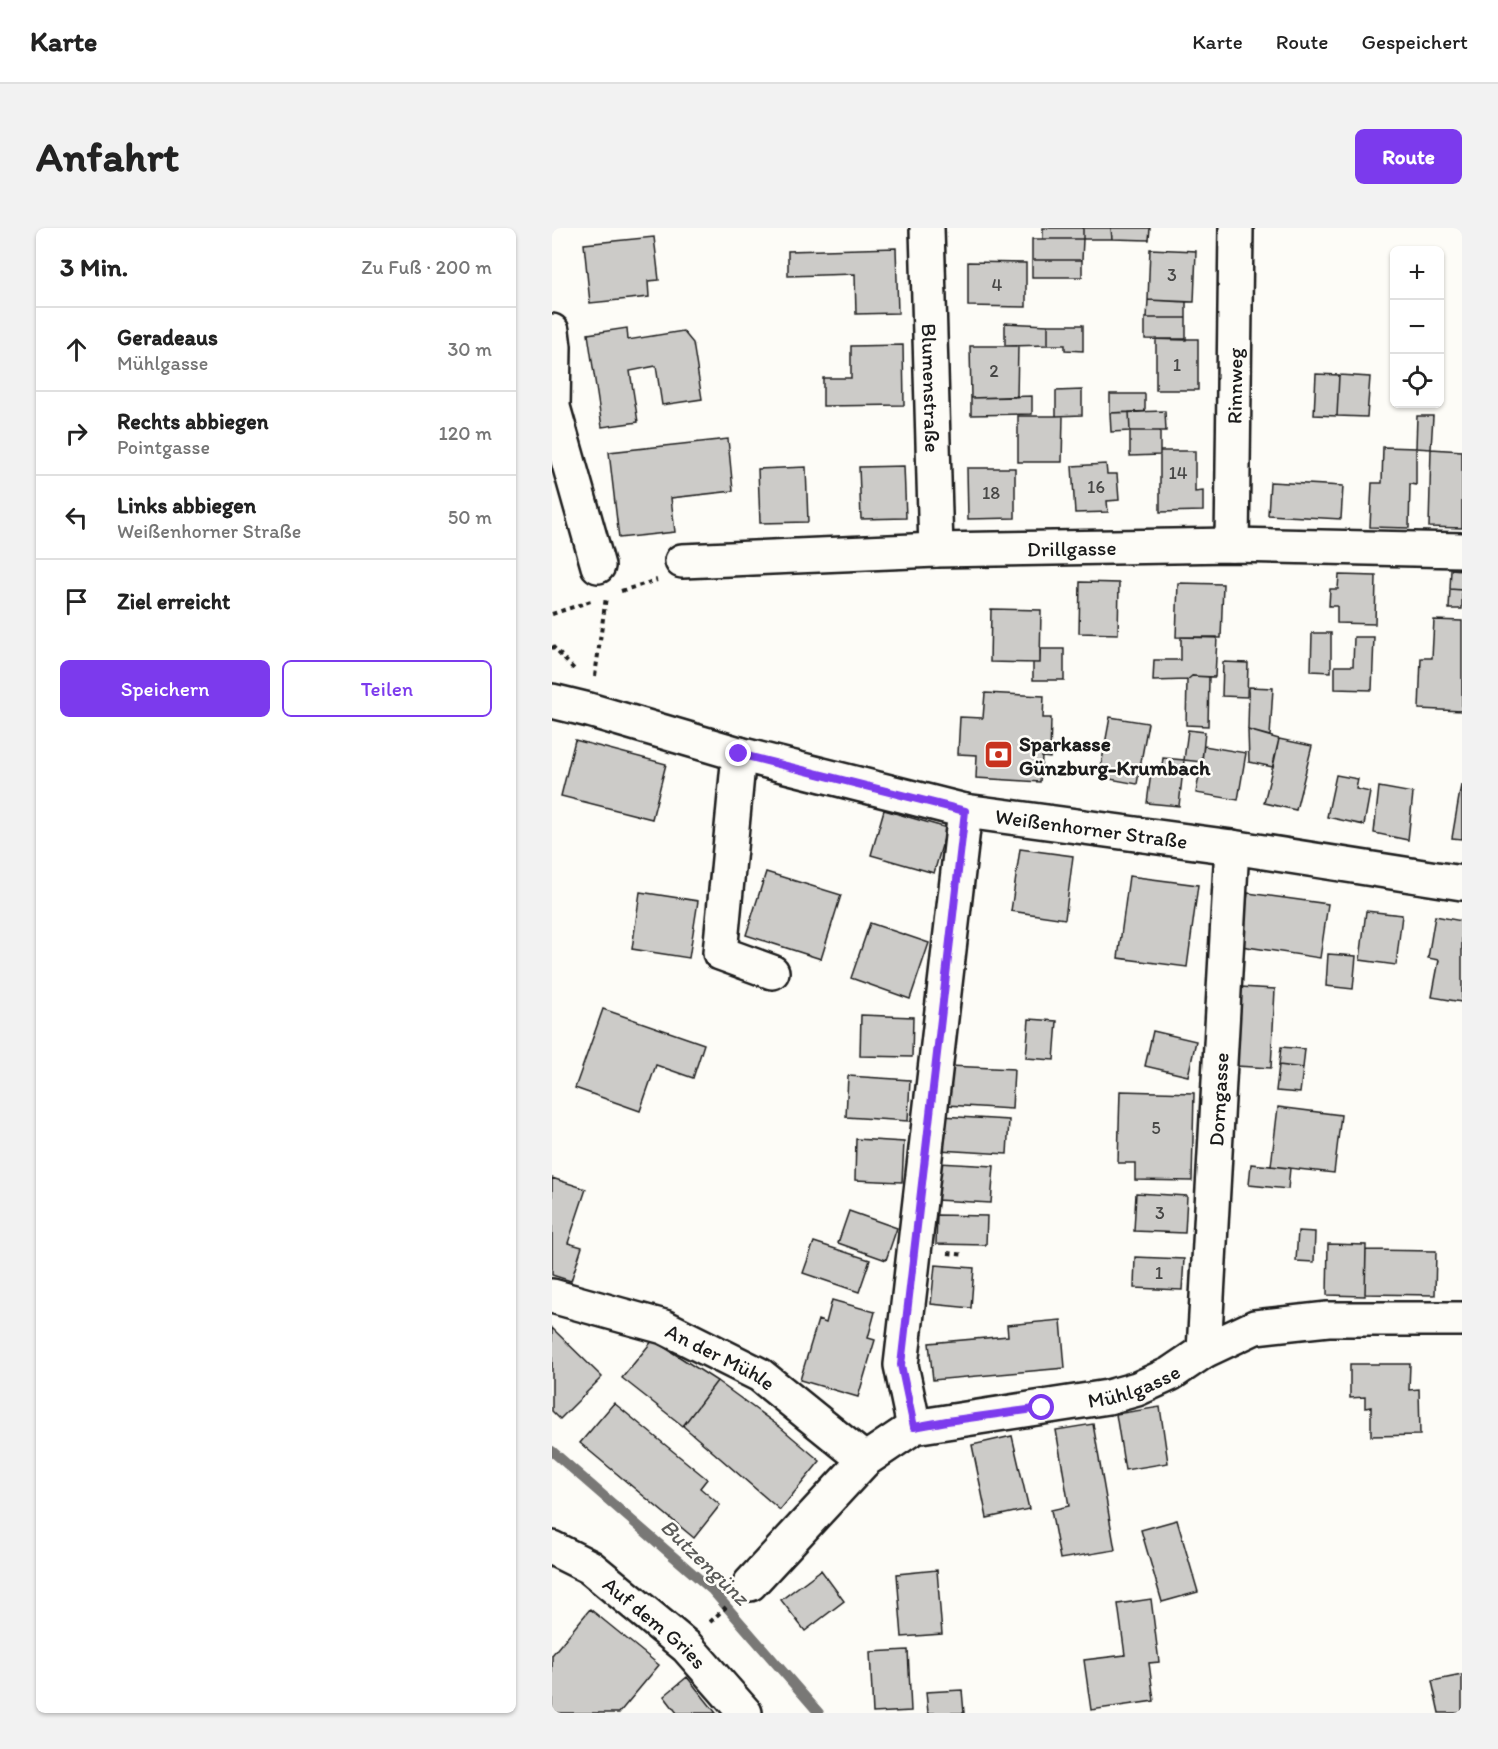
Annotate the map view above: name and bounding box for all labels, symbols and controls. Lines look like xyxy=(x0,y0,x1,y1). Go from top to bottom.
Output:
text: Karte xyxy=(30,24,97,58)
text: Karte xyxy=(1192,29,1243,54)
text: Route xyxy=(1276,29,1329,54)
text: Gespeichert xyxy=(1362,29,1468,54)
button: Route xyxy=(1355,129,1462,184)
text: Anfahrt xyxy=(36,131,179,182)
map controls xyxy=(1390,246,1444,408)
button: + xyxy=(1390,246,1444,300)
text: 3 Min. xyxy=(60,251,128,283)
text: Zu Fuß · 200 m xyxy=(361,255,492,279)
house number: 3 xyxy=(1167,264,1177,286)
house number: 4 xyxy=(992,274,1003,296)
button: − xyxy=(1390,300,1444,354)
street label: Blumenstraße xyxy=(917,323,946,453)
text: Geradeaus xyxy=(117,324,218,351)
icon: ahead xyxy=(60,333,93,366)
text: 30 m xyxy=(447,337,492,361)
street label: Rinnweg xyxy=(1221,348,1247,424)
text: Mühlgasse xyxy=(117,351,208,375)
house number: 1 xyxy=(1173,354,1181,376)
button: locate xyxy=(1390,354,1444,408)
house number: 2 xyxy=(989,360,999,382)
text: Rechts abbiegen xyxy=(117,408,269,435)
icon: right xyxy=(60,417,93,450)
text: 120 m xyxy=(439,421,492,445)
text: Pointgasse xyxy=(117,435,210,459)
house number: 14 xyxy=(1168,462,1188,484)
house number: 16 xyxy=(1087,476,1105,498)
house number: 18 xyxy=(982,482,1000,504)
text: Links abbiegen xyxy=(117,492,256,519)
icon: left xyxy=(60,501,93,534)
text: 50 m xyxy=(448,505,492,529)
text: Weißenhorner Straße xyxy=(117,519,301,543)
street label: Drillgasse xyxy=(1027,534,1117,561)
icon: arrive xyxy=(60,585,93,618)
text: Ziel erreicht xyxy=(117,588,230,615)
button: Speichern xyxy=(60,660,270,717)
button: Teilen xyxy=(282,660,492,717)
place label: Sparkasse Günzburg-Krumbach xyxy=(1019,731,1211,781)
bank icon: Sparkasse Günzburg-Krumbach xyxy=(982,739,1014,771)
route end xyxy=(725,740,751,766)
street label: Weißenhorner Straße xyxy=(994,803,1189,853)
street label: Dorngasse xyxy=(1203,1052,1233,1147)
house number: 5 xyxy=(1151,1117,1161,1139)
house number: 3 xyxy=(1155,1202,1165,1224)
house number: 1 xyxy=(1155,1262,1163,1284)
street label: An der Mühle xyxy=(662,1318,781,1395)
street label: Mühlgasse xyxy=(1086,1359,1185,1412)
route start xyxy=(1028,1394,1054,1420)
water label: Butzengünz xyxy=(655,1513,756,1612)
street label: Auf dem Gries xyxy=(598,1571,712,1673)

